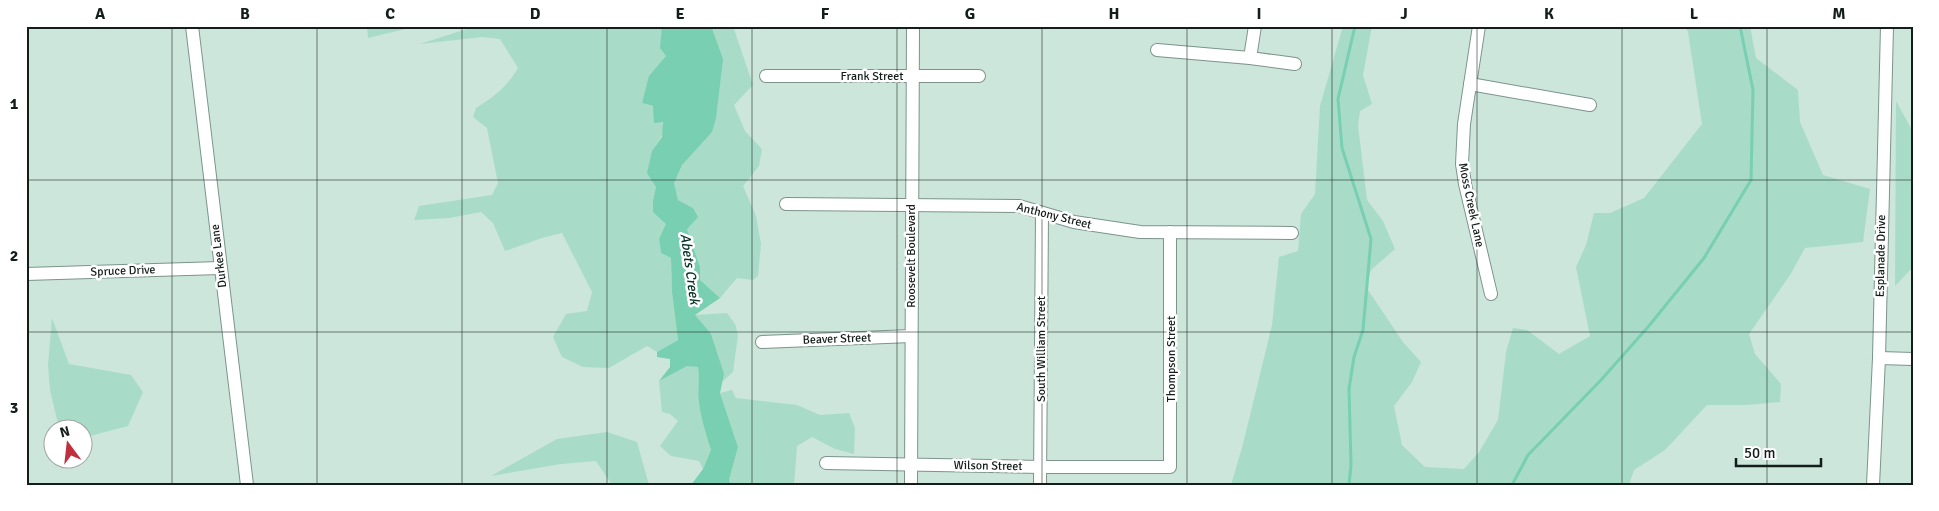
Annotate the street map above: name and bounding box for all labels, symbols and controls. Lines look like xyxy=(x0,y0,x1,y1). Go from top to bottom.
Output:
text: A xyxy=(95,4,106,24)
text: B xyxy=(240,4,250,24)
text: C xyxy=(385,4,395,24)
text: D xyxy=(530,4,541,24)
text: E xyxy=(675,4,685,24)
text: F xyxy=(821,4,830,24)
text: G xyxy=(965,4,975,24)
text: H xyxy=(1109,4,1119,24)
text: I xyxy=(1256,4,1262,24)
text: J xyxy=(1400,4,1408,24)
text: K xyxy=(1544,4,1554,24)
text: L xyxy=(1690,4,1699,24)
text: M xyxy=(1832,4,1846,24)
street label: Frank Street xyxy=(841,69,903,84)
text: 1 xyxy=(10,94,19,114)
street label: Moss Creek Lane xyxy=(1455,161,1487,249)
street label: Anthony Street xyxy=(1015,199,1093,233)
street label: Roosevelt Boulevard xyxy=(904,204,919,308)
street label: Esplanade Drive xyxy=(1873,215,1889,297)
street label: Durkee Lane xyxy=(208,223,230,289)
water label: Abets Creek xyxy=(677,232,704,308)
text: 2 xyxy=(10,246,18,266)
street label: Spruce Drive xyxy=(90,262,156,280)
street label: South William Street xyxy=(1034,296,1049,402)
street label: Thompson Street xyxy=(1164,316,1179,402)
street label: Beaver Street xyxy=(802,330,872,348)
text: 3 xyxy=(10,398,18,418)
north arrow xyxy=(42,418,92,468)
text: N xyxy=(58,422,72,441)
scale bar xyxy=(1736,436,1822,468)
text: 50 m xyxy=(1744,444,1775,462)
street label: Wilson Street xyxy=(953,458,1023,474)

